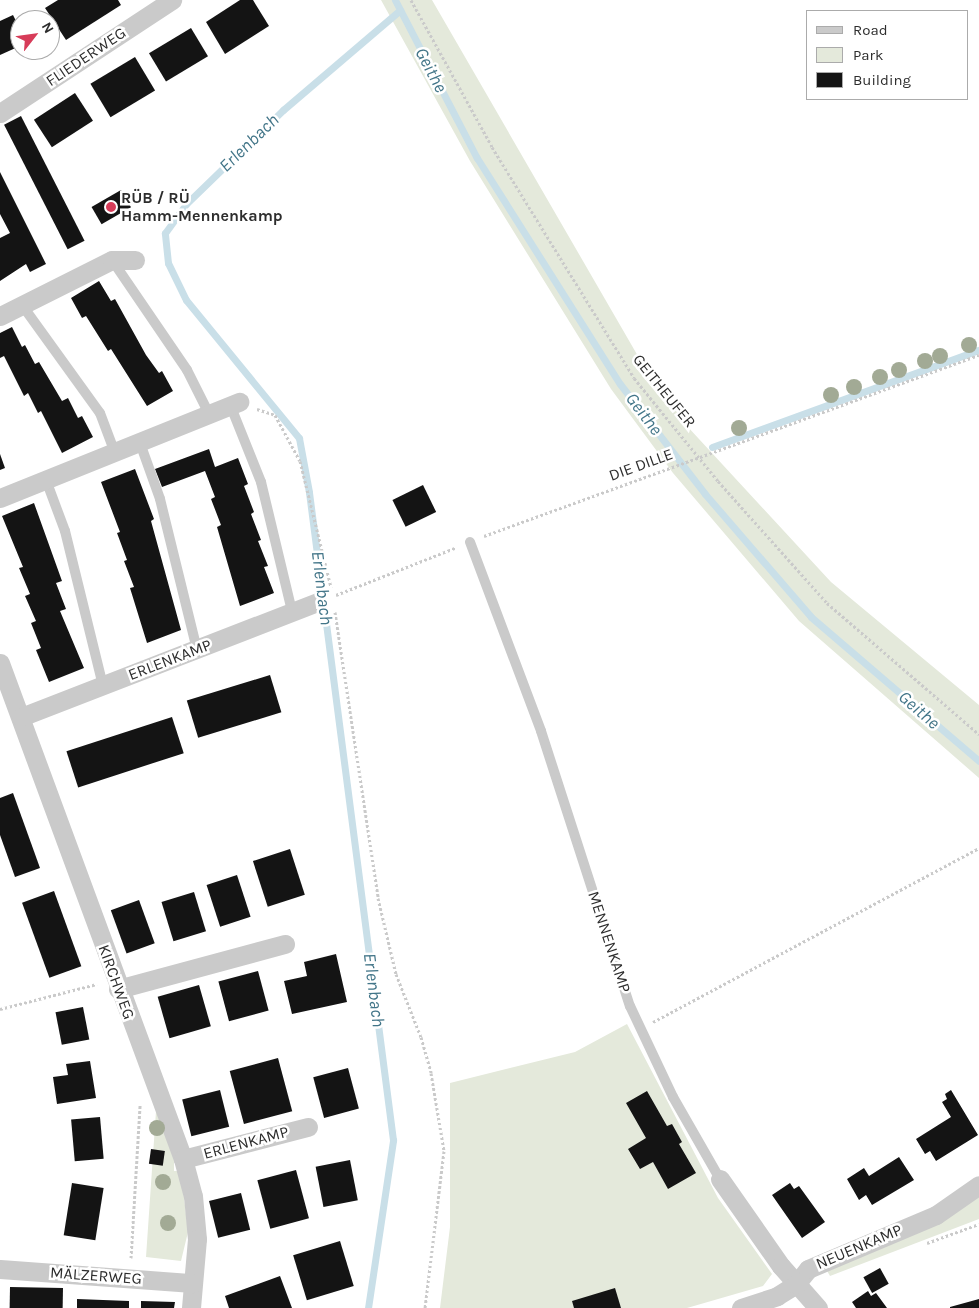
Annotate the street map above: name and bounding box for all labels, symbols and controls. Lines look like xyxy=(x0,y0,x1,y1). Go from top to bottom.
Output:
north arrow xyxy=(10,10,60,60)
legend xyxy=(806,10,969,100)
text: N xyxy=(38,19,57,36)
text: Road xyxy=(853,21,888,39)
street label: FLIEDERWEG xyxy=(42,23,130,91)
water label: Geithe xyxy=(410,44,452,96)
text: Park xyxy=(853,46,883,64)
text: Building xyxy=(853,71,911,89)
water label: Erlenbach xyxy=(215,109,283,177)
place label: RÜB / RÜ Hamm-Mennenkamp xyxy=(121,188,283,226)
marker: RÜB / RÜ Hamm-Mennenkamp xyxy=(105,201,117,213)
street label: GEITHEUFER xyxy=(629,350,699,432)
water label: Geithe xyxy=(621,388,667,440)
street label: DIE DILLE xyxy=(606,445,676,485)
water label: Erlenbach xyxy=(307,550,337,626)
street label: ERLENKAMP xyxy=(126,635,214,685)
water label: Geithe xyxy=(894,686,944,734)
street label: MENNENKAMP xyxy=(584,889,634,995)
street label: KIRCHWEG xyxy=(94,942,138,1022)
water label: Erlenbach xyxy=(359,952,389,1028)
street label: ERLENKAMP xyxy=(201,1122,291,1164)
street label: NEUENKAMP xyxy=(813,1220,905,1274)
street label: MÄLZERWEG xyxy=(49,1263,143,1289)

